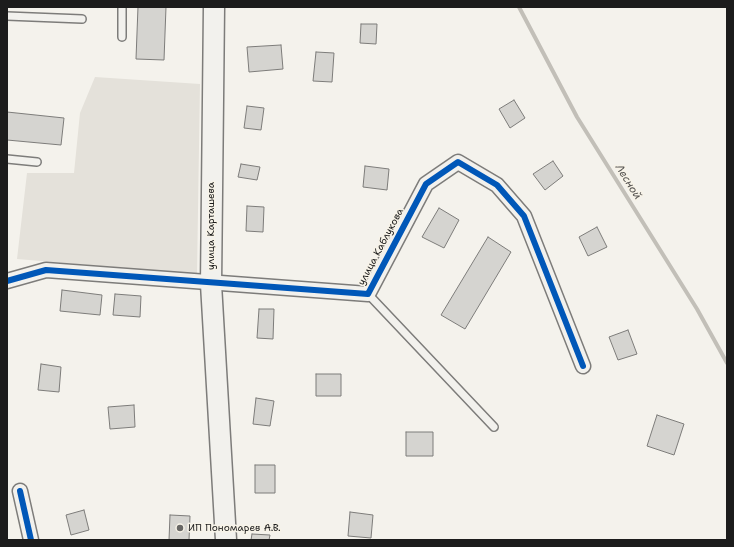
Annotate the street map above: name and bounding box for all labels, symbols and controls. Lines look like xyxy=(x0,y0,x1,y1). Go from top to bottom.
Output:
water label: Лесной xyxy=(612,162,644,202)
street label: улица Карташева xyxy=(205,182,217,270)
street label: улица Каблукова xyxy=(356,206,406,288)
place label: ИП Пономарев А.В. xyxy=(188,522,281,534)
marker: ИП Пономарев А.В. xyxy=(175,523,185,533)

